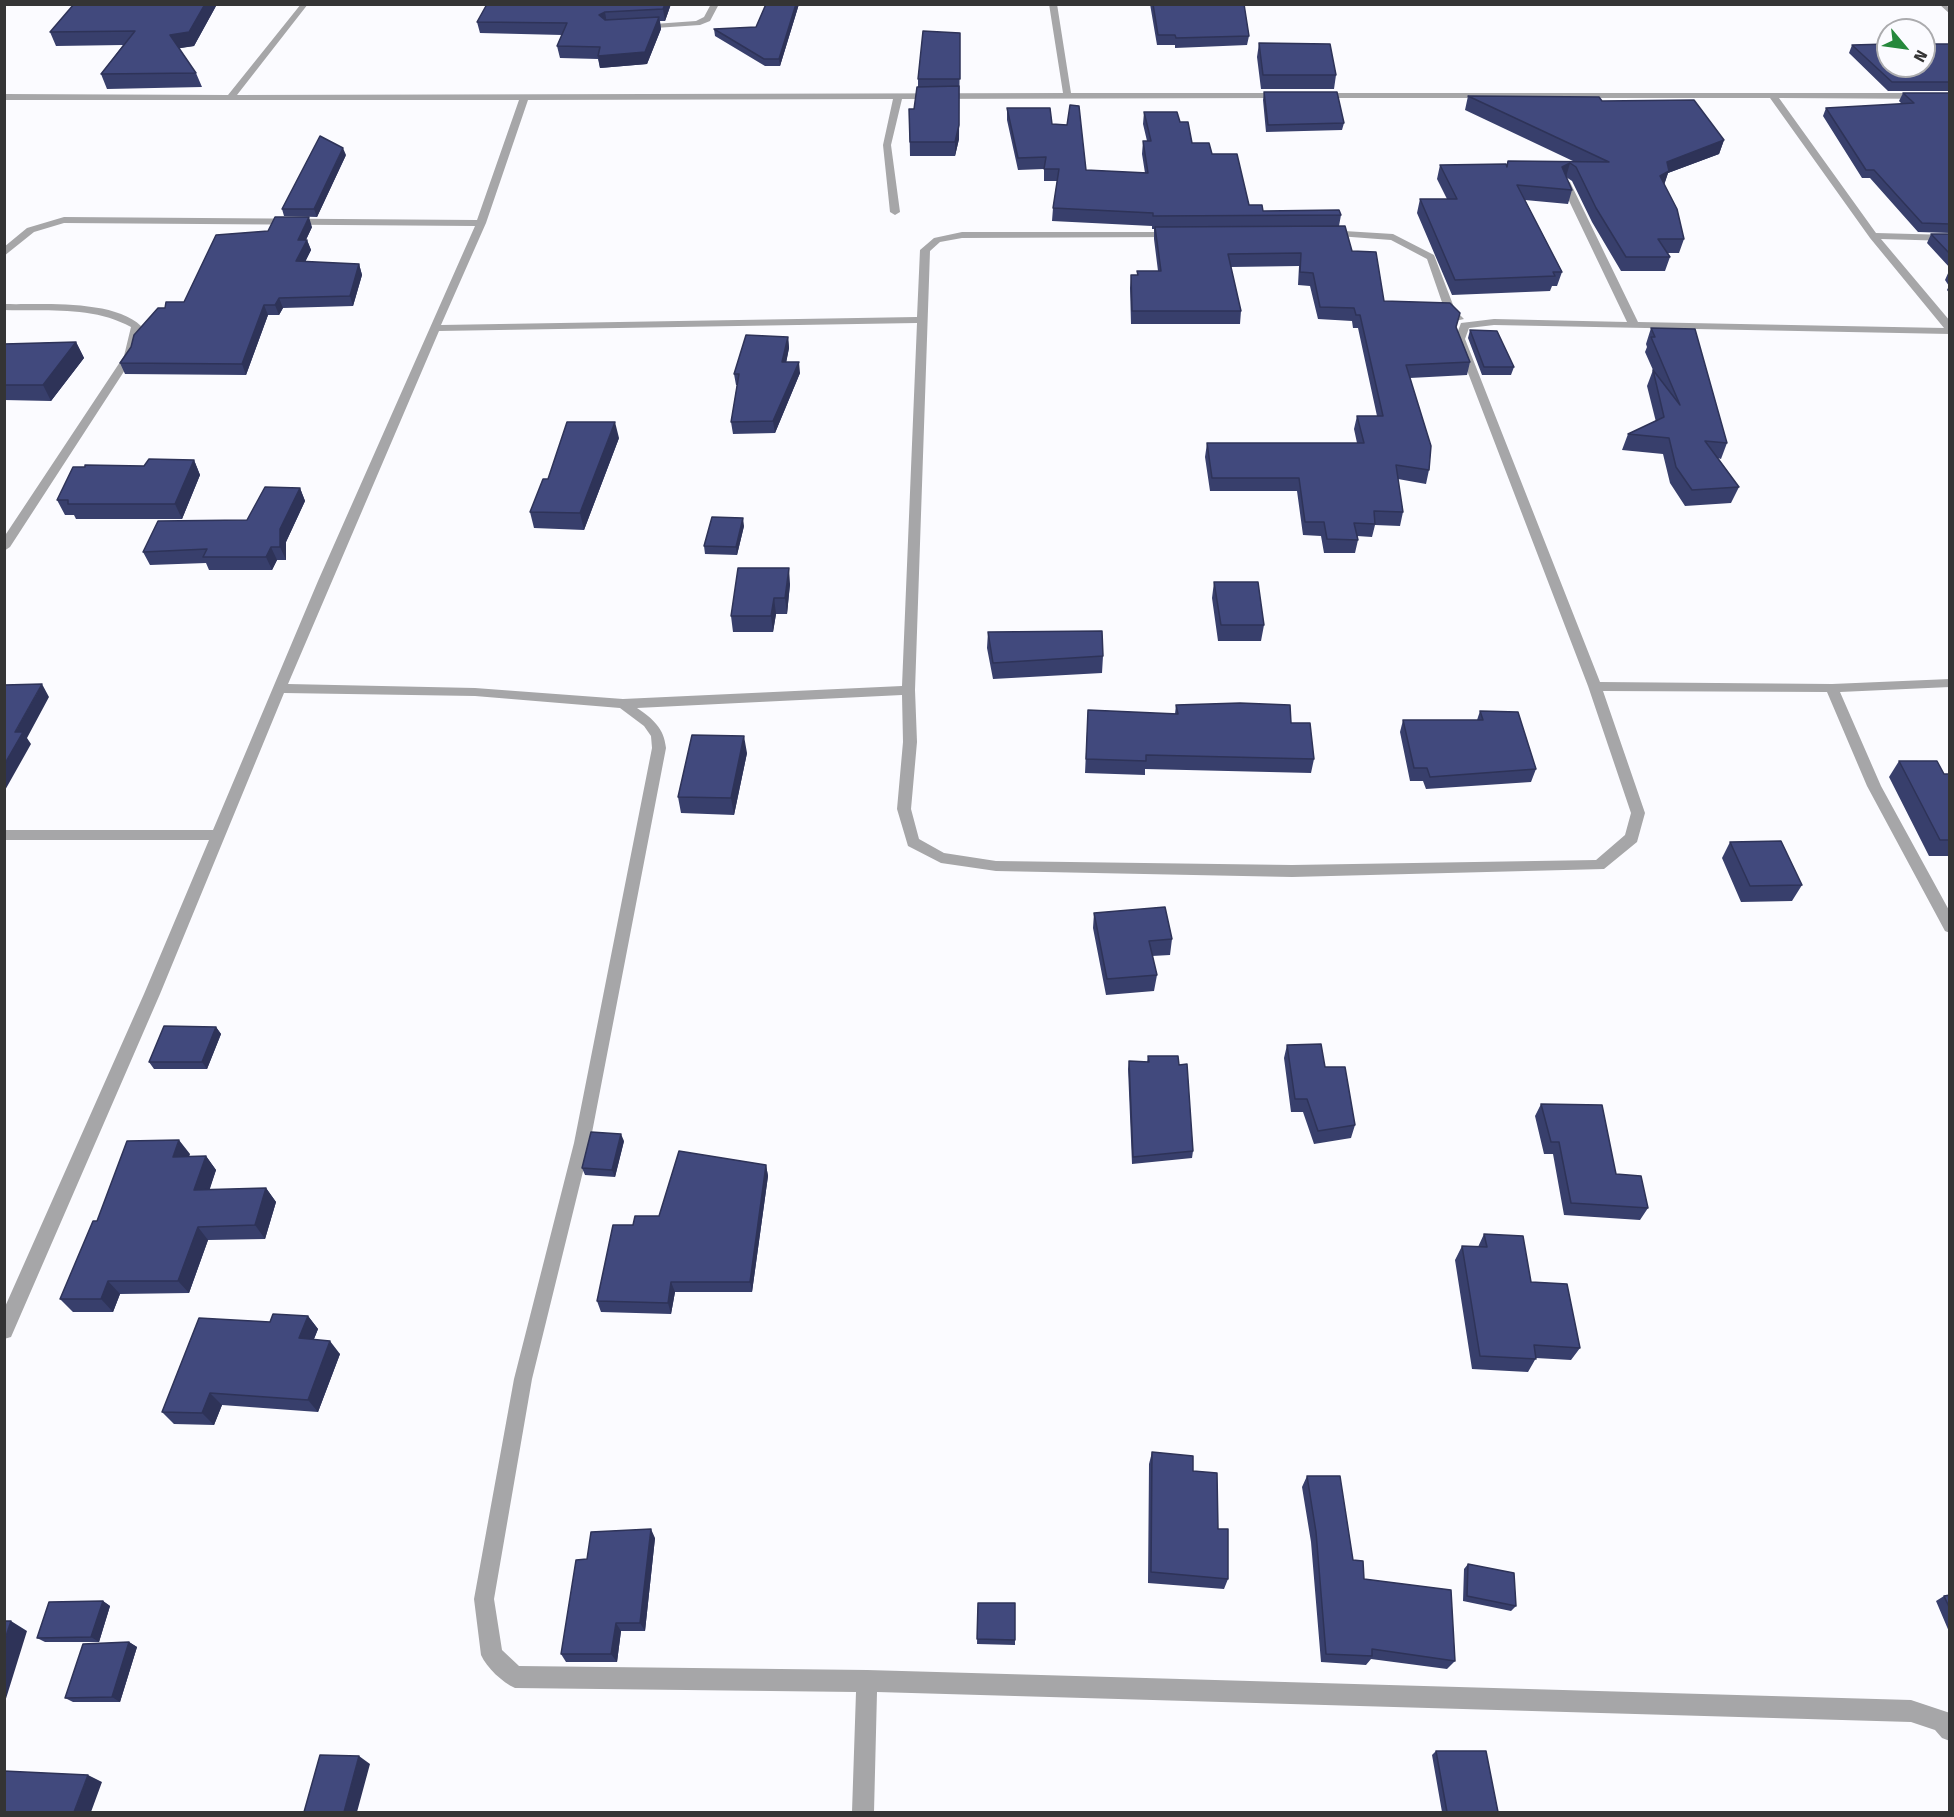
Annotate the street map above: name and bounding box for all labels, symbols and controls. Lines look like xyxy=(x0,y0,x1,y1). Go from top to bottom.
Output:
north arrow xyxy=(1876,18,1936,78)
text: N xyxy=(1910,47,1931,65)

